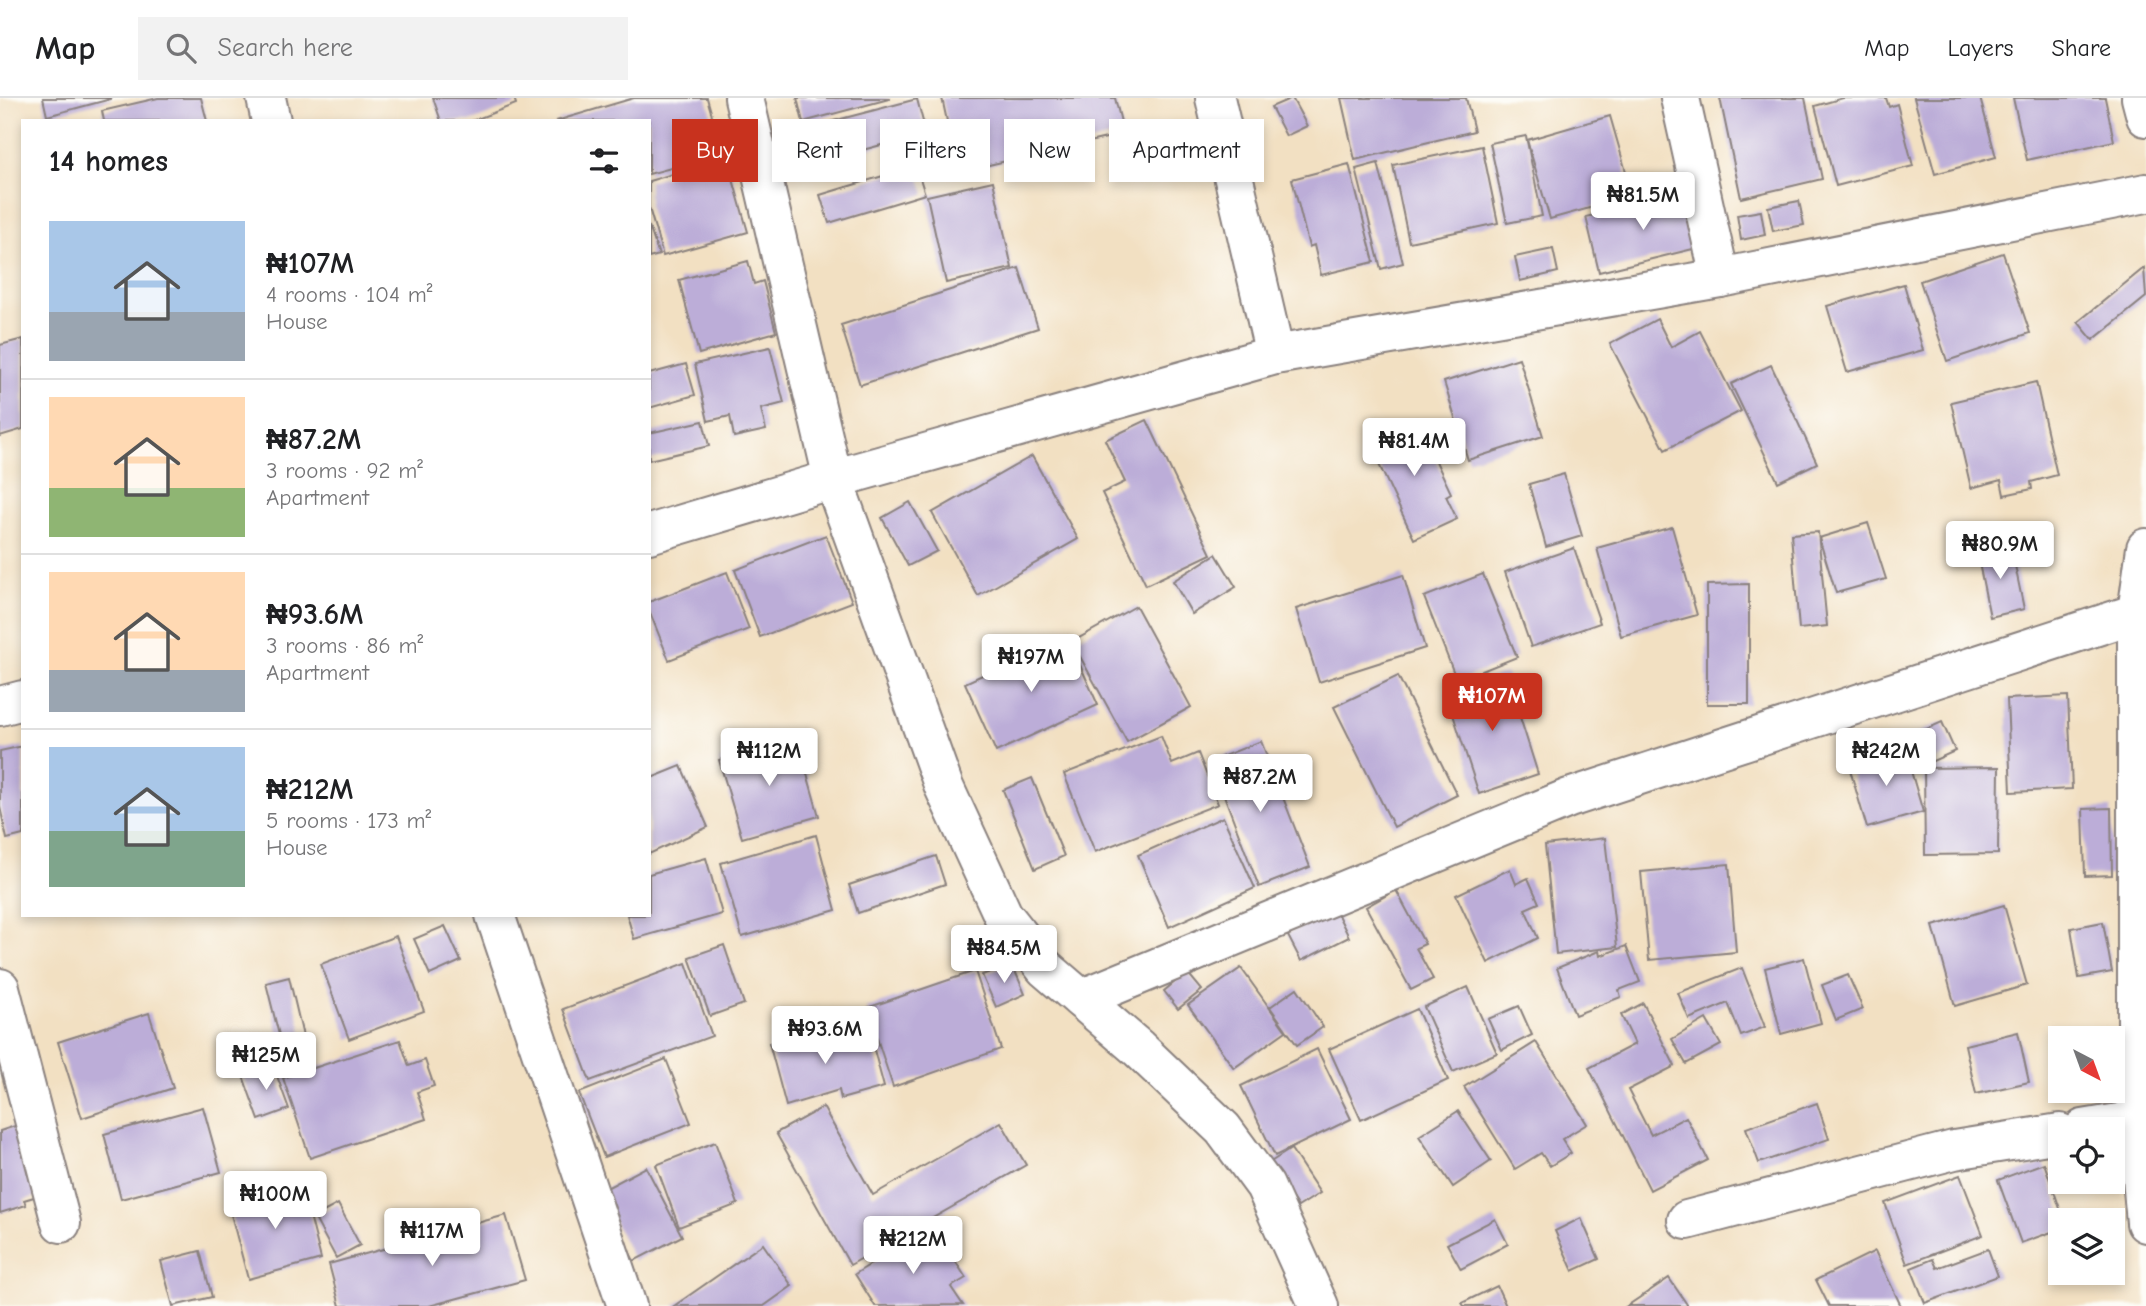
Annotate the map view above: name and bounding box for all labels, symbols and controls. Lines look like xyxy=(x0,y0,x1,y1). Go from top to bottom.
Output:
search box xyxy=(138,17,628,80)
text: Map xyxy=(35,29,96,67)
icon: search xyxy=(162,29,200,67)
text: Search here xyxy=(218,33,353,63)
text: Map xyxy=(1864,34,1910,62)
text: Layers xyxy=(1948,34,2013,62)
text: Share xyxy=(2051,34,2111,62)
chip: Buy xyxy=(672,119,758,182)
chip: Rent xyxy=(772,119,866,182)
chip: Filters xyxy=(880,119,990,182)
chip: New xyxy=(1004,119,1095,182)
chip: Apartment xyxy=(1109,119,1264,182)
icon: filters xyxy=(585,142,623,180)
text: 14 homes xyxy=(49,144,168,179)
pin: ₦81.5M xyxy=(1586,172,1700,232)
text: ₦81.5M xyxy=(1607,181,1679,208)
text: ₦107M xyxy=(266,246,354,281)
icon: home xyxy=(105,249,189,333)
text: 4 rooms · 104 m² xyxy=(266,281,433,308)
text: House xyxy=(266,308,328,335)
pin: ₦81.4M xyxy=(1357,418,1471,478)
text: ₦87.2M xyxy=(266,422,361,457)
icon: home xyxy=(105,425,189,509)
text: ₦81.4M xyxy=(1379,427,1449,454)
text: 3 rooms · 92 m² xyxy=(266,457,423,484)
text: Apartment xyxy=(266,484,369,511)
pin: ₦80.9M xyxy=(1943,522,2057,581)
text: ₦80.9M xyxy=(1962,530,2038,557)
text: ₦93.6M xyxy=(266,597,363,632)
icon: home xyxy=(105,600,189,684)
text: 3 rooms · 86 m² xyxy=(266,632,423,659)
pin: ₦197M xyxy=(982,634,1080,694)
text: ₦197M xyxy=(998,643,1064,670)
text: Apartment xyxy=(266,659,369,686)
pin: ₦107M xyxy=(1443,674,1541,733)
text: ₦107M xyxy=(1458,682,1526,709)
pin: ₦112M xyxy=(720,728,818,788)
pin: ₦242M xyxy=(1837,728,1935,788)
text: ₦112M xyxy=(737,737,801,764)
text: ₦242M xyxy=(1852,737,1920,764)
pin: ₦87.2M xyxy=(1203,754,1317,814)
text: ₦87.2M xyxy=(1224,763,1296,790)
text: ₦212M xyxy=(266,772,354,807)
icon: home xyxy=(105,775,189,859)
text: 5 rooms · 173 m² xyxy=(266,807,431,834)
text: House xyxy=(266,834,328,861)
pin: ₦84.5M xyxy=(947,926,1061,985)
text: ₦84.5M xyxy=(967,934,1041,961)
pin: ₦93.6M xyxy=(768,1006,882,1066)
text: ₦93.6M xyxy=(788,1015,862,1042)
north arrow xyxy=(2048,1026,2124,1102)
map controls xyxy=(2048,1026,2125,1285)
pin: ₦125M xyxy=(217,1032,315,1092)
text: ₦125M xyxy=(232,1041,300,1068)
button: locate xyxy=(2048,1117,2125,1194)
pin: ₦100M xyxy=(226,1172,324,1231)
text: ₦100M xyxy=(240,1180,310,1207)
pin: ₦117M xyxy=(383,1208,481,1268)
button: layers xyxy=(2048,1208,2125,1285)
pin: ₦212M xyxy=(864,1216,962,1276)
text: ₦117M xyxy=(400,1217,464,1244)
text: ₦212M xyxy=(879,1225,947,1252)

